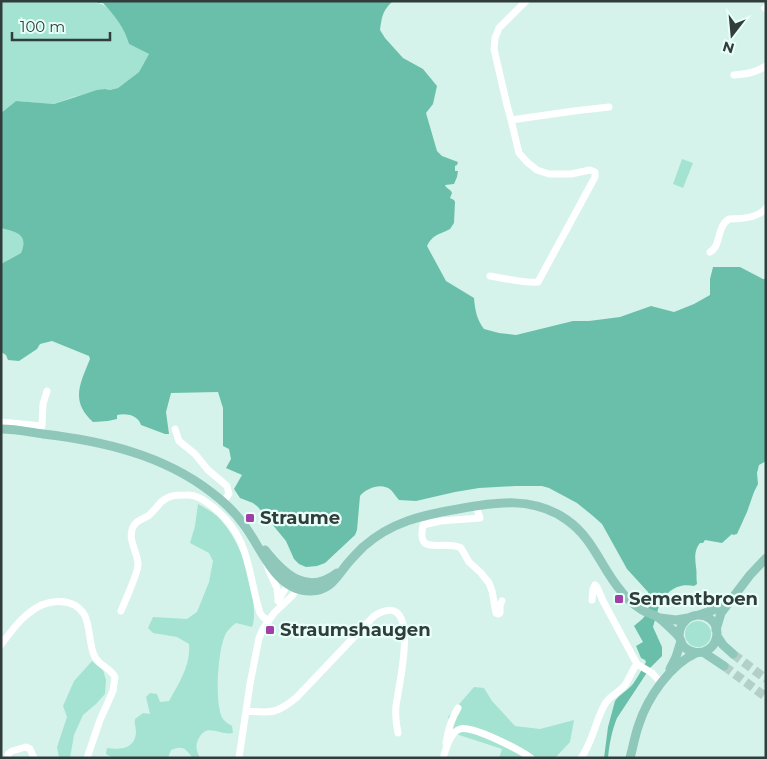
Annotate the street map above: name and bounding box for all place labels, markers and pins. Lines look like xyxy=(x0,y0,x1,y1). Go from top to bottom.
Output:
place label: Straume xyxy=(260,507,340,529)
marker: Straume xyxy=(244,512,256,524)
place label: Sementbroen xyxy=(629,588,758,610)
marker: Sementbroen xyxy=(613,593,625,605)
place label: Straumshaugen xyxy=(280,619,431,641)
marker: Straumshaugen xyxy=(264,624,276,636)

